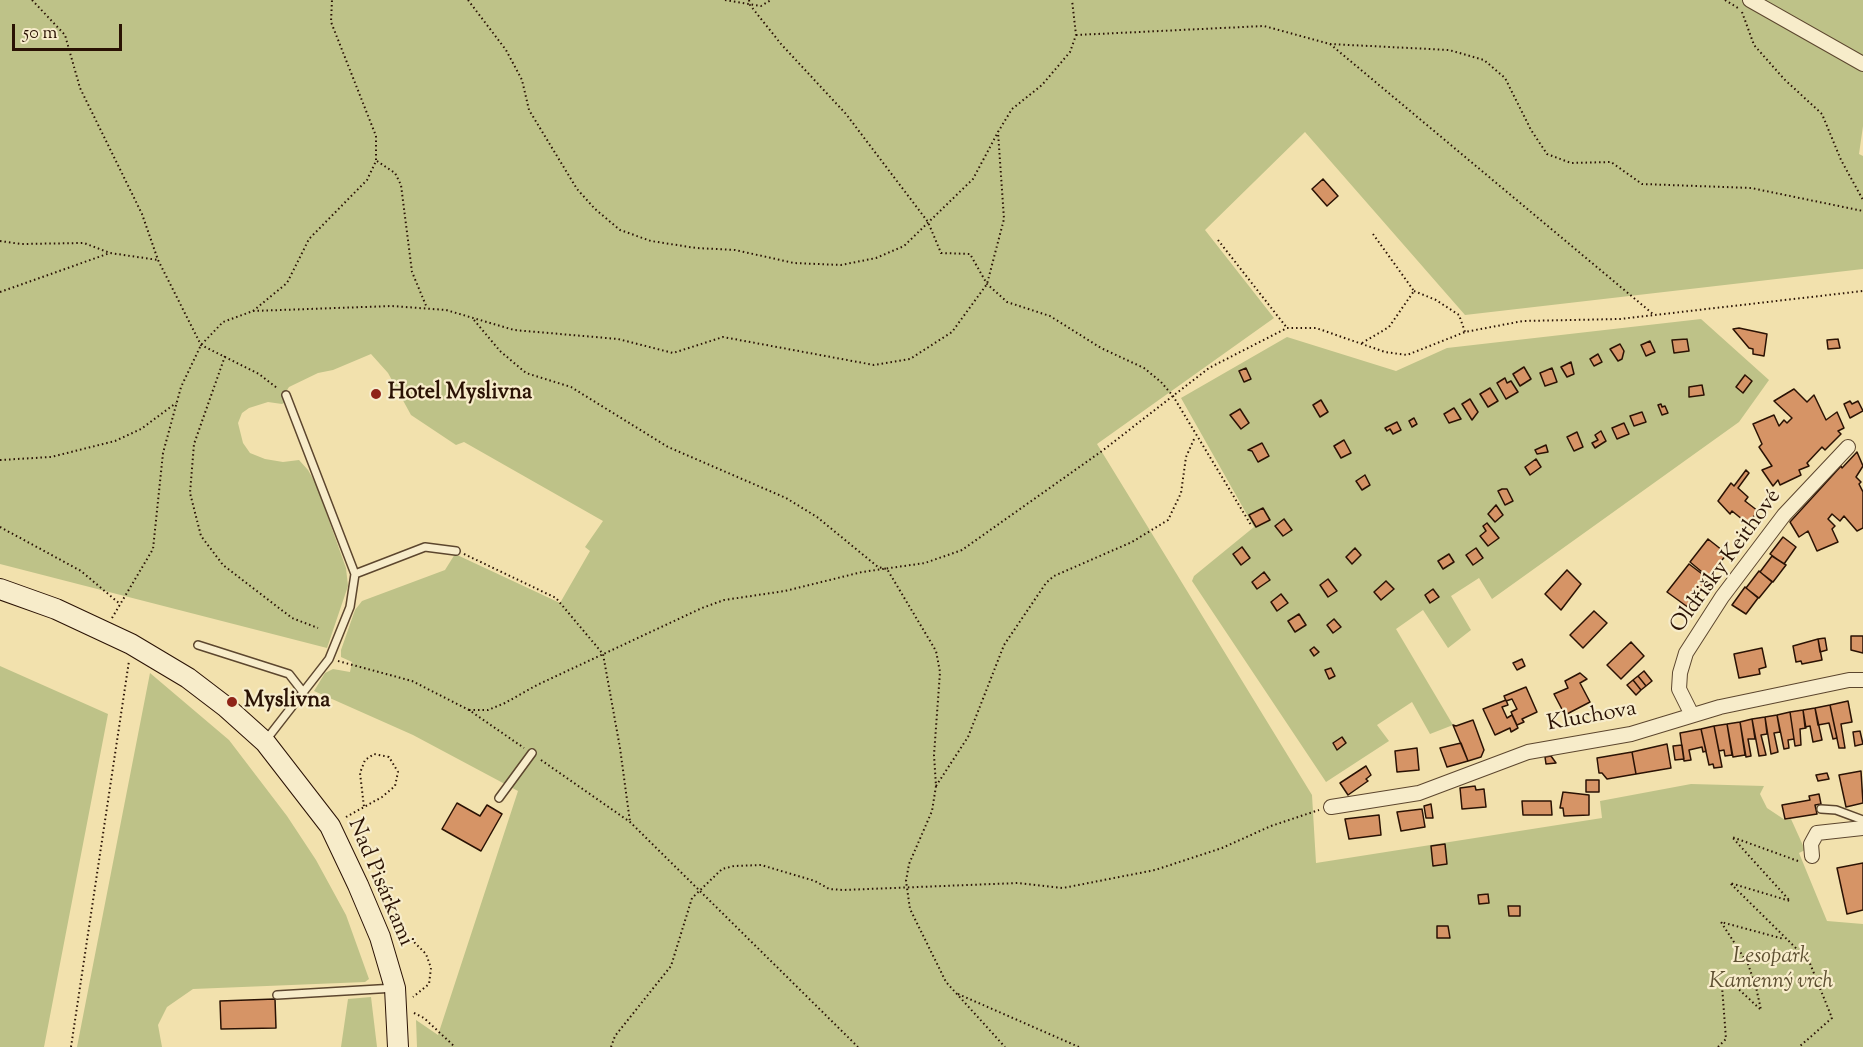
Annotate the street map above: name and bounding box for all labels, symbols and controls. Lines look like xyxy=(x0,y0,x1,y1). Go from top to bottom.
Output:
scale bar xyxy=(15,12,124,50)
text: 50 m xyxy=(23,21,57,47)
place label: Hotel Myslivna xyxy=(388,381,532,407)
marker: Hotel Myslivna xyxy=(369,387,383,401)
street label: Oldřišky Keithové xyxy=(1666,485,1788,639)
place label: Myslivna xyxy=(244,689,330,715)
marker: Myslivna xyxy=(225,695,239,709)
street label: Kluchova xyxy=(1545,697,1639,739)
street label: Nad Pisárkami xyxy=(340,815,418,951)
park label: Lesopark Kamenný vrch xyxy=(1709,945,1833,996)

